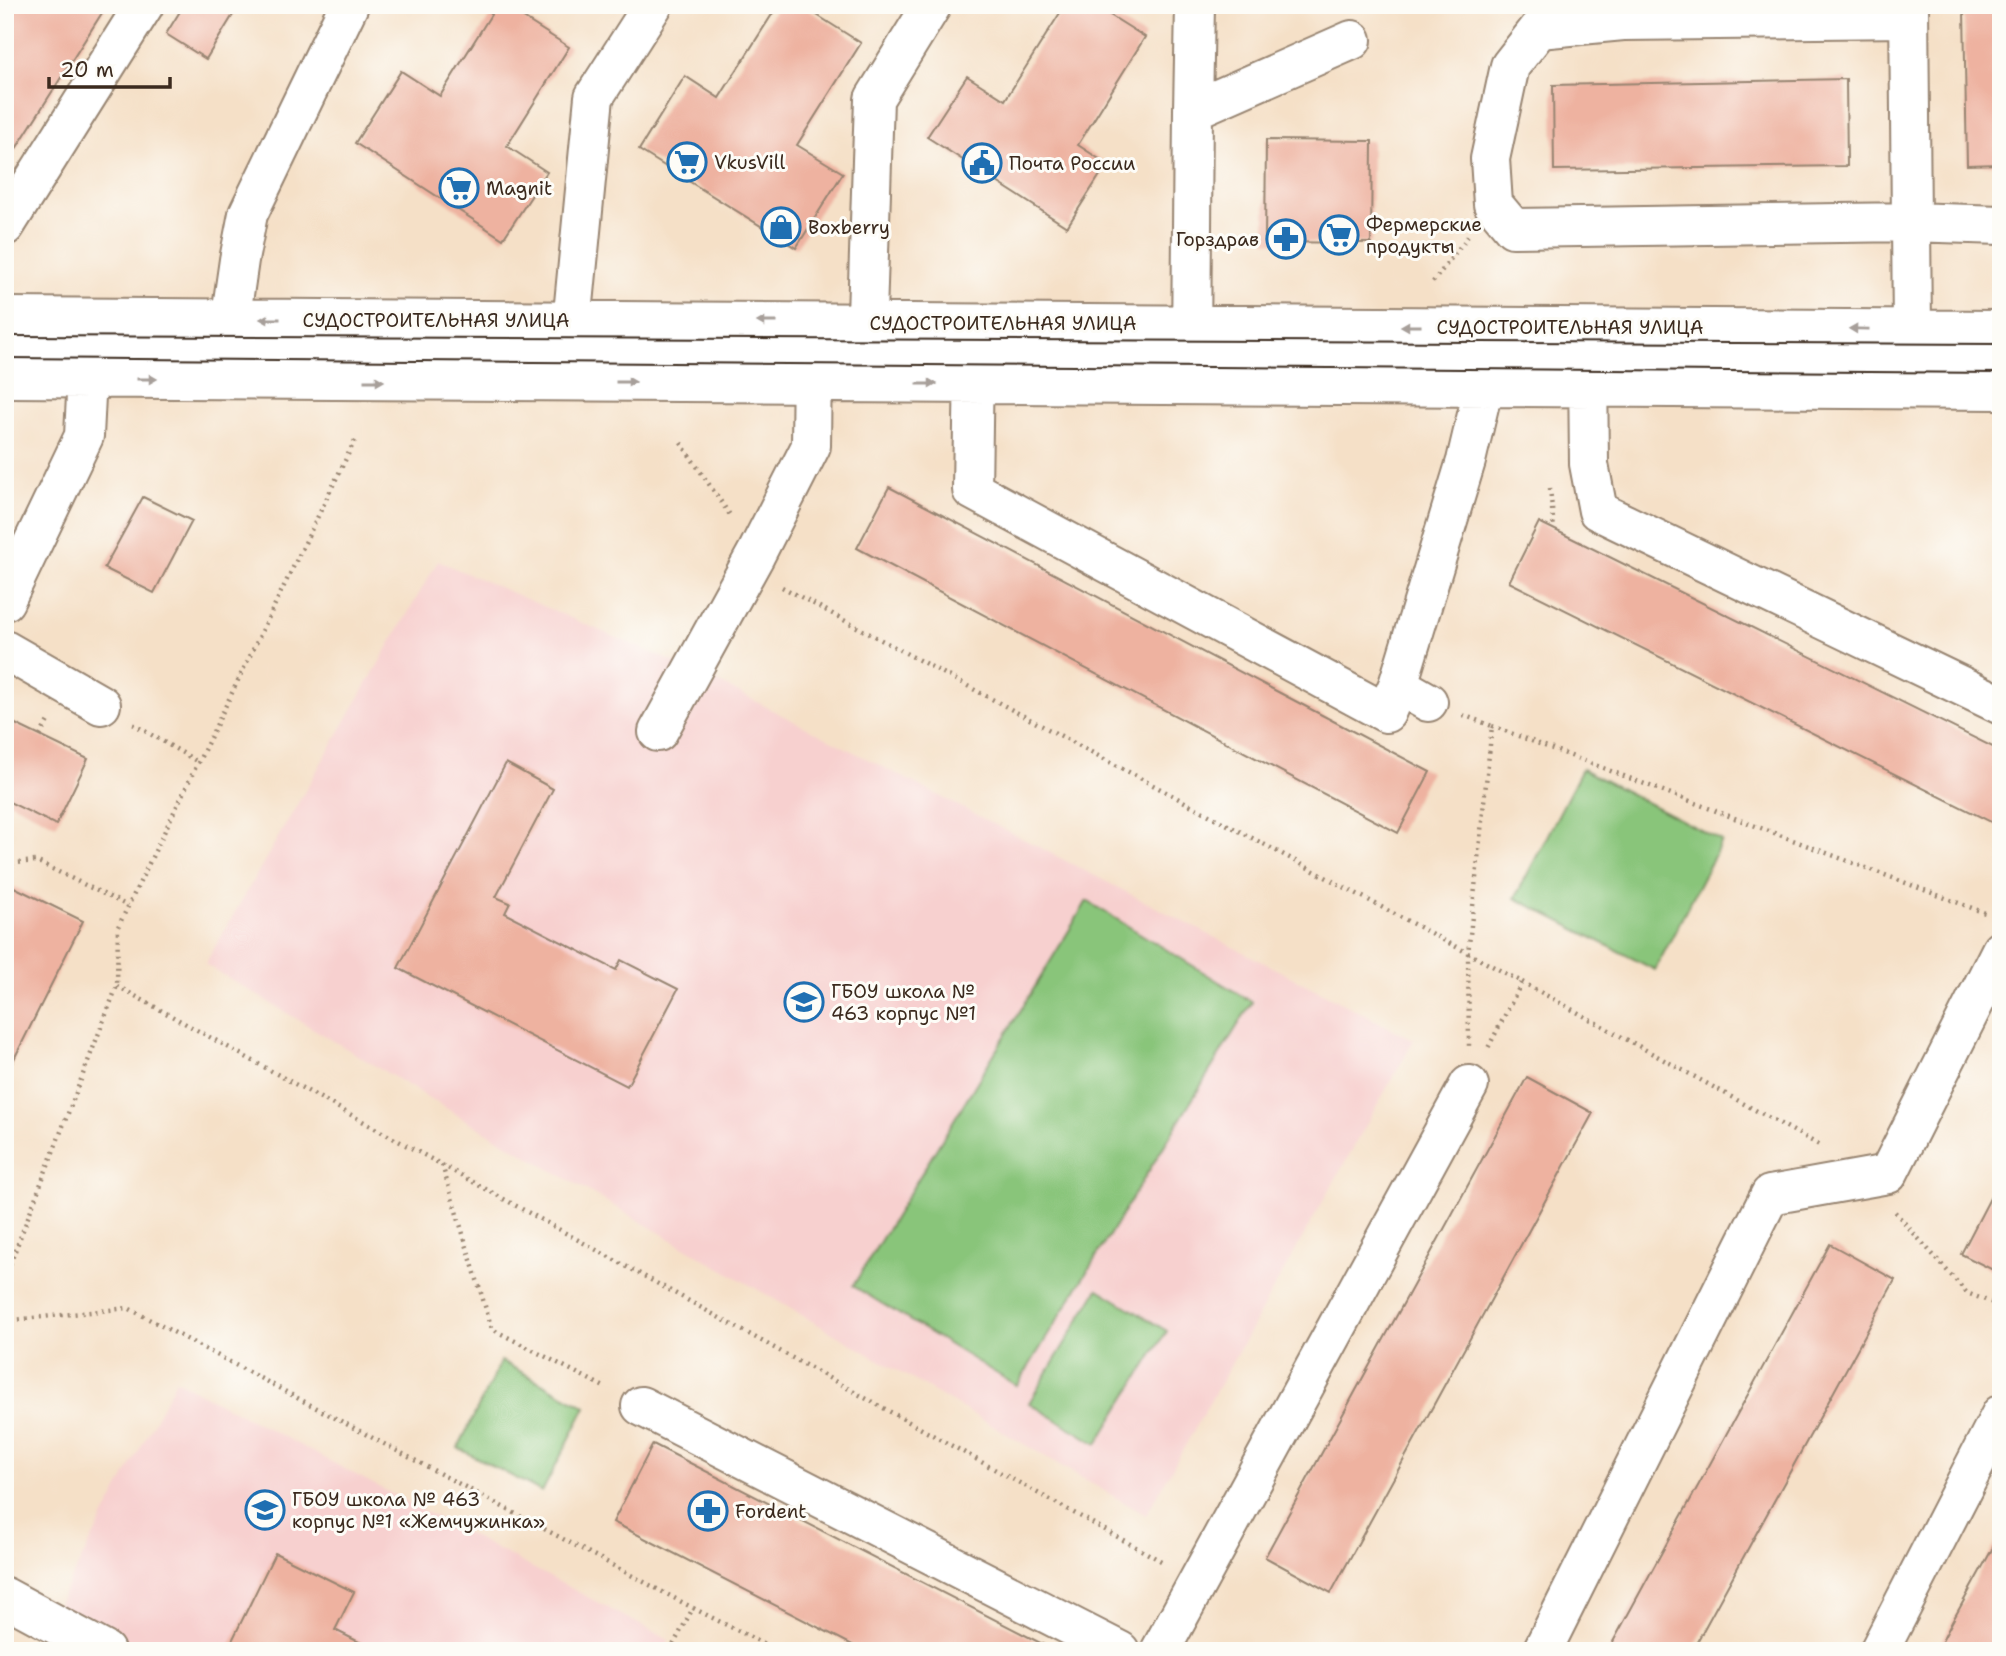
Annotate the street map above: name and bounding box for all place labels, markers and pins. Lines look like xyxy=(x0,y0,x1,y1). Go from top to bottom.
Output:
supermarket icon: VkusVill xyxy=(666,141,708,183)
public building icon: Почта России xyxy=(961,142,1003,184)
place label: VkusVill xyxy=(714,150,785,175)
place label: Почта России xyxy=(1009,151,1135,176)
supermarket icon: Magnit xyxy=(438,167,480,209)
place label: Magnit xyxy=(486,176,552,201)
shop icon: Boxberry xyxy=(760,206,802,248)
place label: Фермерские продукты xyxy=(1366,212,1482,259)
supermarket icon: Фермерские продукты xyxy=(1318,214,1360,256)
place label: Boxberry xyxy=(808,215,890,240)
pharmacy icon: Горздрав xyxy=(1265,218,1307,260)
place label: Горздрав xyxy=(1176,227,1259,252)
place label: ГБОУ школа № 463 корпус №1 xyxy=(831,979,976,1026)
school or university icon: ГБОУ школа № 463 корпус №1 xyxy=(783,981,825,1023)
place label: ГБОУ школа № 463 корпус №1 «Жемчужинка» xyxy=(292,1487,545,1534)
school or university icon: ГБОУ школа № 463 корпус №1 «Жемчужинка» xyxy=(244,1489,286,1531)
pharmacy icon: Fordent xyxy=(687,1490,729,1532)
place label: Fordent xyxy=(735,1499,807,1524)

